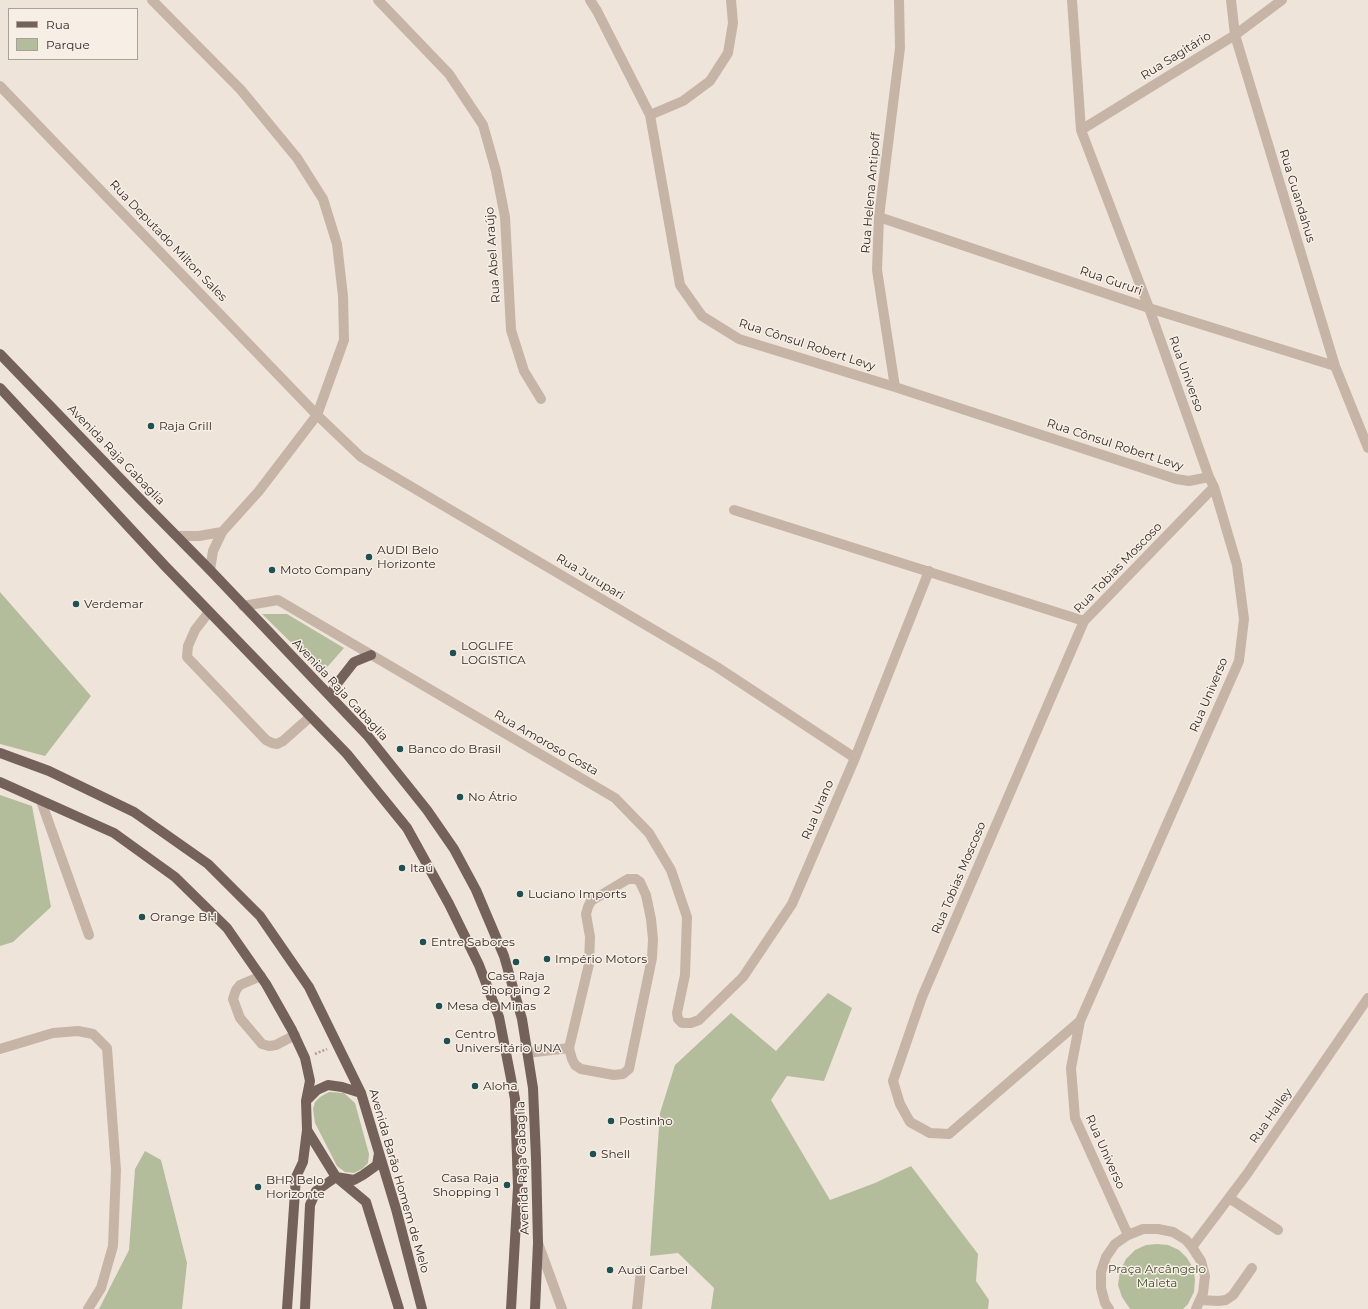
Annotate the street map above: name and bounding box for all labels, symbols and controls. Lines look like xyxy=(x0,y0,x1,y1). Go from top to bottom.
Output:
legend xyxy=(8,8,138,60)
text: Rua xyxy=(46,17,70,32)
street label: Rua Sagitário xyxy=(1138,29,1214,83)
text: Parque xyxy=(46,37,90,52)
street label: Rua Helena Antipoff xyxy=(859,132,883,254)
street label: Rua Guandahus xyxy=(1276,148,1318,244)
street label: Rua Deputado Milton Sales xyxy=(106,177,230,305)
street label: Rua Abel Araújo xyxy=(482,207,504,303)
street label: Rua Gururi xyxy=(1078,264,1144,298)
street label: Rua Cônsul Robert Levy xyxy=(737,316,877,374)
street label: Rua Universo xyxy=(1166,334,1206,414)
street label: Avenida Raja Gabaglia xyxy=(64,402,168,508)
street label: Rua Cônsul Robert Levy xyxy=(1045,416,1185,474)
place label: Raja Grill xyxy=(159,419,212,433)
marker: Raja Grill xyxy=(146,421,156,431)
street label: Rua Tobias Moscoso xyxy=(1071,520,1165,616)
place label: AUDI Belo Horizonte xyxy=(377,543,439,571)
street label: Rua Jurupari xyxy=(553,551,627,603)
marker: AUDI Belo Horizonte xyxy=(364,552,374,562)
place label: Moto Company xyxy=(280,563,372,577)
marker: Moto Company xyxy=(267,565,277,575)
place label: Verdemar xyxy=(84,597,144,611)
marker: Verdemar xyxy=(71,599,81,609)
street label: Avenida Raja Gabaglia xyxy=(289,636,391,744)
place label: LOGLIFE LOGISTICA xyxy=(461,639,526,667)
marker: LOGLIFE LOGISTICA xyxy=(448,648,458,658)
street label: Rua Universo xyxy=(1187,656,1231,734)
street label: Rua Amoroso Costa xyxy=(491,707,601,779)
place label: Banco do Brasil xyxy=(408,742,501,756)
marker: Banco do Brasil xyxy=(395,744,405,754)
street label: Rua Urano xyxy=(799,778,837,842)
place label: No Átrio xyxy=(468,790,517,804)
marker: No Átrio xyxy=(455,792,465,802)
street label: Rua Tobias Moscoso xyxy=(929,820,989,936)
place label: Itaú xyxy=(410,861,433,875)
marker: Itaú xyxy=(397,863,407,873)
place label: Luciano Imports xyxy=(528,887,627,901)
marker: Luciano Imports xyxy=(515,889,525,899)
place label: Orange BH xyxy=(150,910,217,924)
marker: Orange BH xyxy=(137,912,147,922)
place label: Entre Sabores xyxy=(431,935,515,949)
marker: Entre Sabores xyxy=(418,937,428,947)
place label: Império Motors xyxy=(555,952,647,966)
marker: Império Motors xyxy=(542,954,552,964)
marker: Casa Raja Shopping 2 xyxy=(511,957,521,967)
place label: Casa Raja Shopping 2 xyxy=(482,969,550,997)
place label: Mesa de Minas xyxy=(447,999,536,1013)
marker: Mesa de Minas xyxy=(434,1001,444,1011)
place label: Centro Universitário UNA xyxy=(455,1027,561,1055)
marker: Centro Universitário UNA xyxy=(442,1036,452,1046)
place label: Aloha xyxy=(483,1079,518,1093)
marker: Aloha xyxy=(470,1081,480,1091)
street label: Rua Halley xyxy=(1247,1086,1295,1146)
street label: Avenida Barão Homem de Melo xyxy=(366,1087,432,1275)
street label: Avenida Raja Gabaglia xyxy=(513,1101,533,1235)
street label: Rua Universo xyxy=(1082,1113,1128,1191)
place label: Postinho xyxy=(619,1114,673,1128)
marker: Postinho xyxy=(606,1116,616,1126)
place label: Shell xyxy=(601,1147,630,1161)
marker: Shell xyxy=(588,1149,598,1159)
place label: Casa Raja Shopping 1 xyxy=(433,1171,499,1199)
place label: BHR Belo Horizonte xyxy=(266,1173,325,1201)
marker: Casa Raja Shopping 1 xyxy=(502,1180,512,1190)
marker: BHR Belo Horizonte xyxy=(253,1182,263,1192)
park label: Praça Arcângelo Maleta xyxy=(1108,1262,1206,1290)
place label: Audi Carbel xyxy=(618,1263,688,1277)
marker: Audi Carbel xyxy=(605,1265,615,1275)

